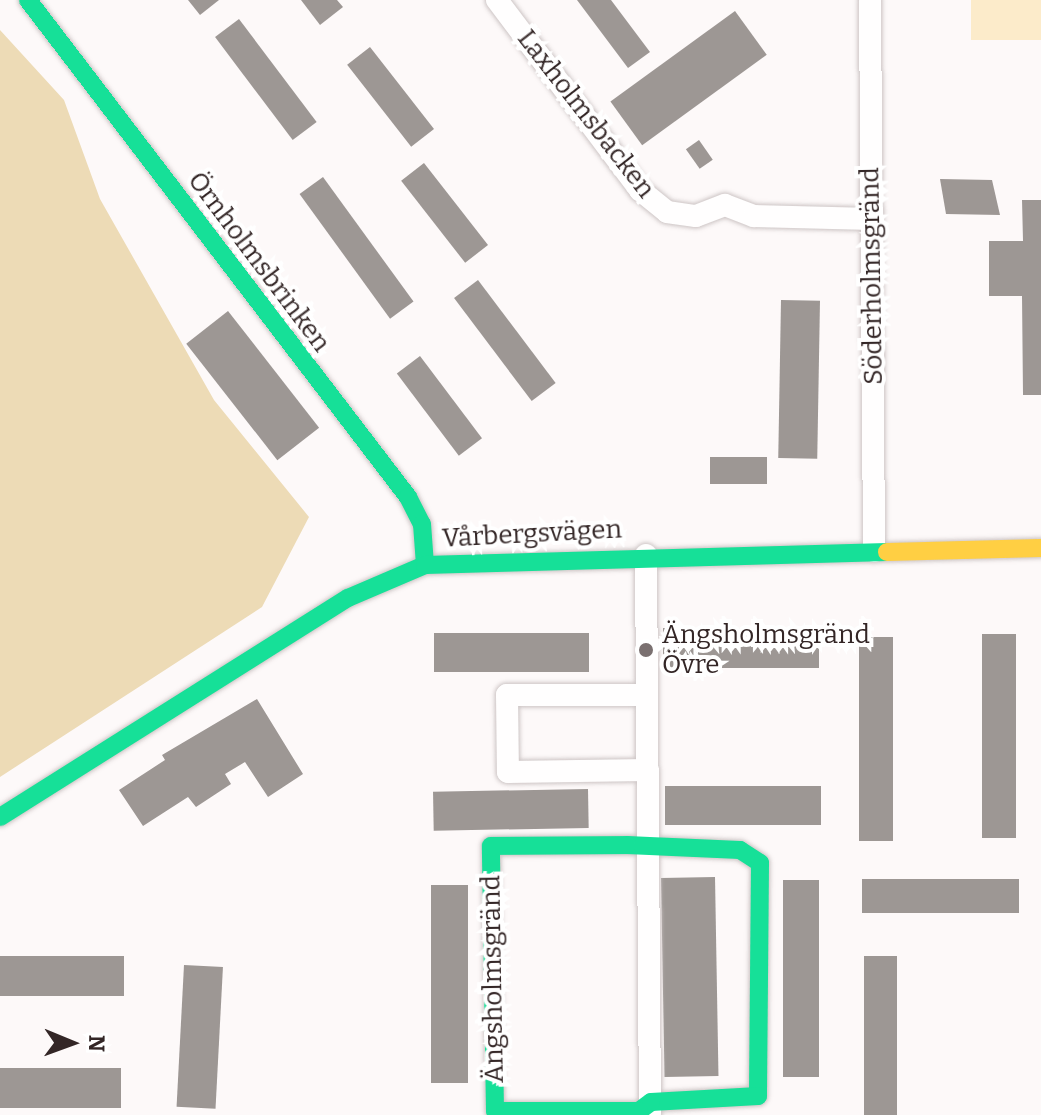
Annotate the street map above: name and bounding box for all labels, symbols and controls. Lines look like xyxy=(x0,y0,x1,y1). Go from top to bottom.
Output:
street label: Laxholmsbacken xyxy=(511,24,661,204)
street label: Örnholmsbrinken xyxy=(181,166,337,358)
street label: Söderholmsgränd xyxy=(855,167,889,385)
street label: Vårbergsvägen xyxy=(441,514,623,554)
place label: Ängsholmsgränd Övre xyxy=(662,619,870,680)
marker: Ängsholmsgränd Övre xyxy=(637,641,655,659)
street label: Ängsholmsgränd xyxy=(476,875,510,1083)
north arrow xyxy=(32,1003,112,1083)
text: N xyxy=(83,1035,110,1052)

